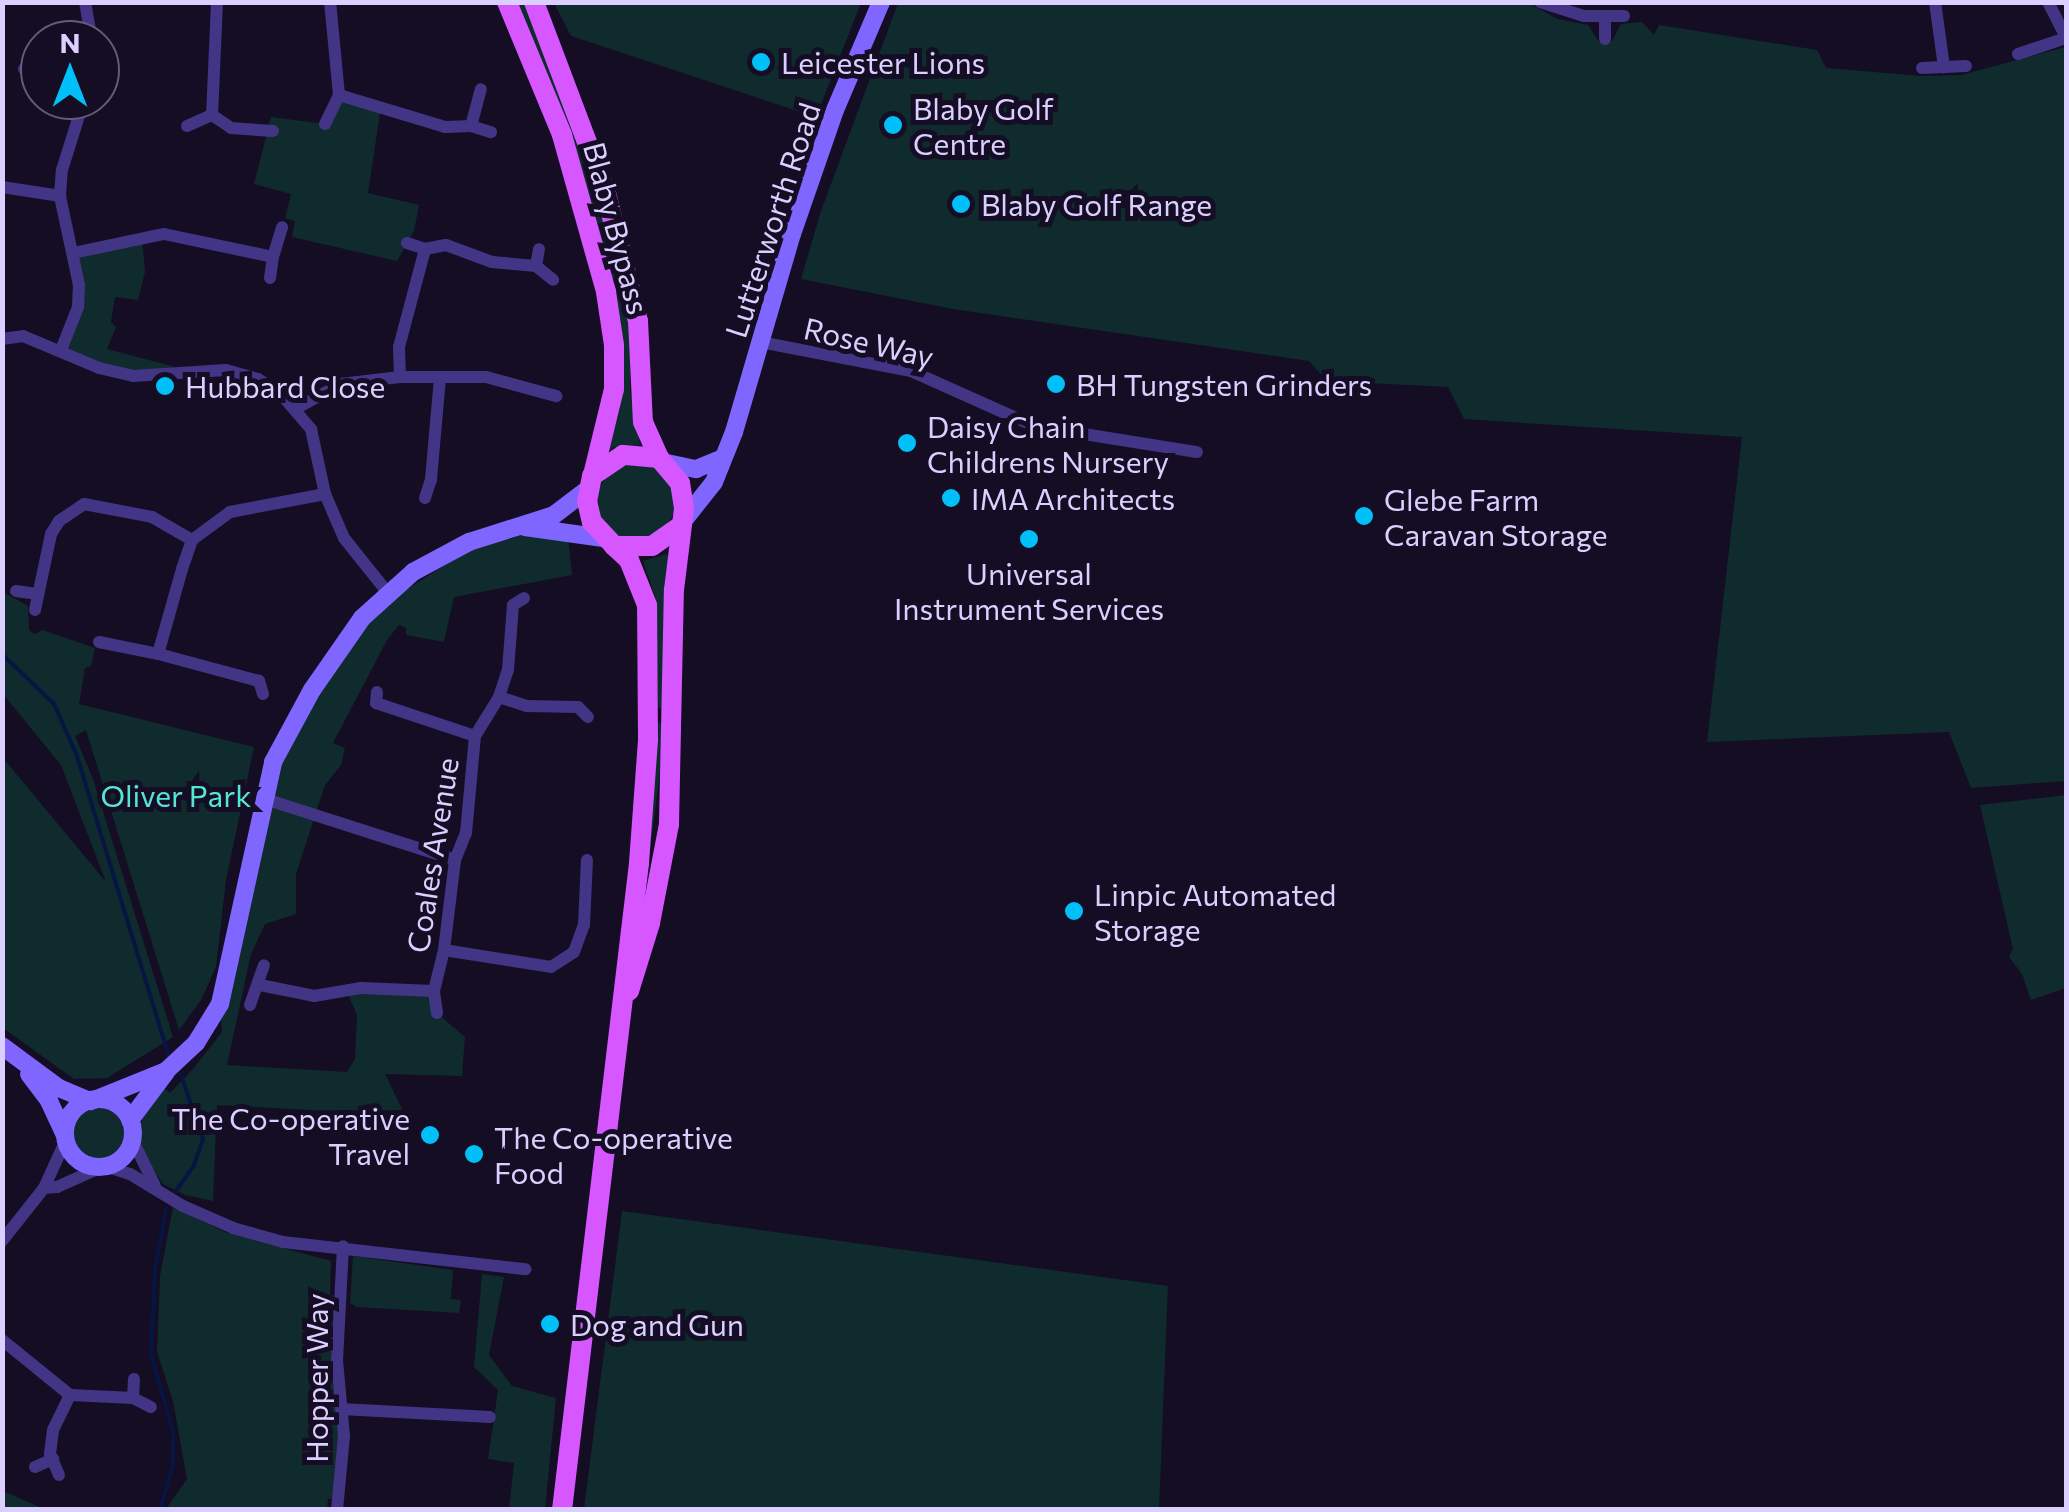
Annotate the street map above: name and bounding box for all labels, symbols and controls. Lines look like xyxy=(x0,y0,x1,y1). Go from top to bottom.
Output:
north arrow xyxy=(20,20,120,120)
text: N xyxy=(60,25,81,59)
place label: Leicester Lions xyxy=(781,44,985,80)
marker: Leicester Lions xyxy=(750,51,772,73)
place label: Blaby Golf Centre xyxy=(913,90,1054,160)
street label: Lutterworth Road xyxy=(717,98,827,342)
marker: Blaby Golf Centre xyxy=(882,114,904,136)
street label: Blaby Bypass xyxy=(577,138,657,318)
place label: Blaby Golf Range xyxy=(981,186,1212,222)
marker: Blaby Golf Range xyxy=(950,193,972,215)
street label: Rose Way xyxy=(801,310,937,374)
place label: BH Tungsten Grinders xyxy=(1076,366,1372,402)
place label: Hubbard Close xyxy=(185,368,385,404)
marker: BH Tungsten Grinders xyxy=(1045,373,1067,395)
marker: Hubbard Close xyxy=(154,375,176,397)
place label: Daisy Chain Childrens Nursery xyxy=(927,408,1169,478)
marker: Daisy Chain Childrens Nursery xyxy=(896,432,918,454)
place label: IMA Architects xyxy=(971,480,1175,516)
place label: Glebe Farm Caravan Storage xyxy=(1384,481,1607,552)
marker: IMA Architects xyxy=(940,487,962,509)
marker: Glebe Farm Caravan Storage xyxy=(1353,505,1375,527)
marker: Universal Instrument Services xyxy=(1018,528,1040,550)
place label: Universal Instrument Services xyxy=(894,555,1164,626)
street label: Coales Avenue xyxy=(399,755,465,955)
park label: Oliver Park xyxy=(100,777,252,813)
place label: Linpic Automated Storage xyxy=(1094,876,1336,946)
marker: Linpic Automated Storage xyxy=(1063,900,1085,922)
place label: The Co-operative Travel xyxy=(171,1100,410,1170)
place label: The Co-operative Food xyxy=(494,1119,733,1190)
marker: The Co-operative Travel xyxy=(419,1124,441,1146)
marker: The Co-operative Food xyxy=(463,1143,485,1165)
street label: Hopper Way xyxy=(298,1293,334,1463)
place label: Dog and Gun xyxy=(570,1306,744,1342)
marker: Dog and Gun xyxy=(539,1313,561,1335)

